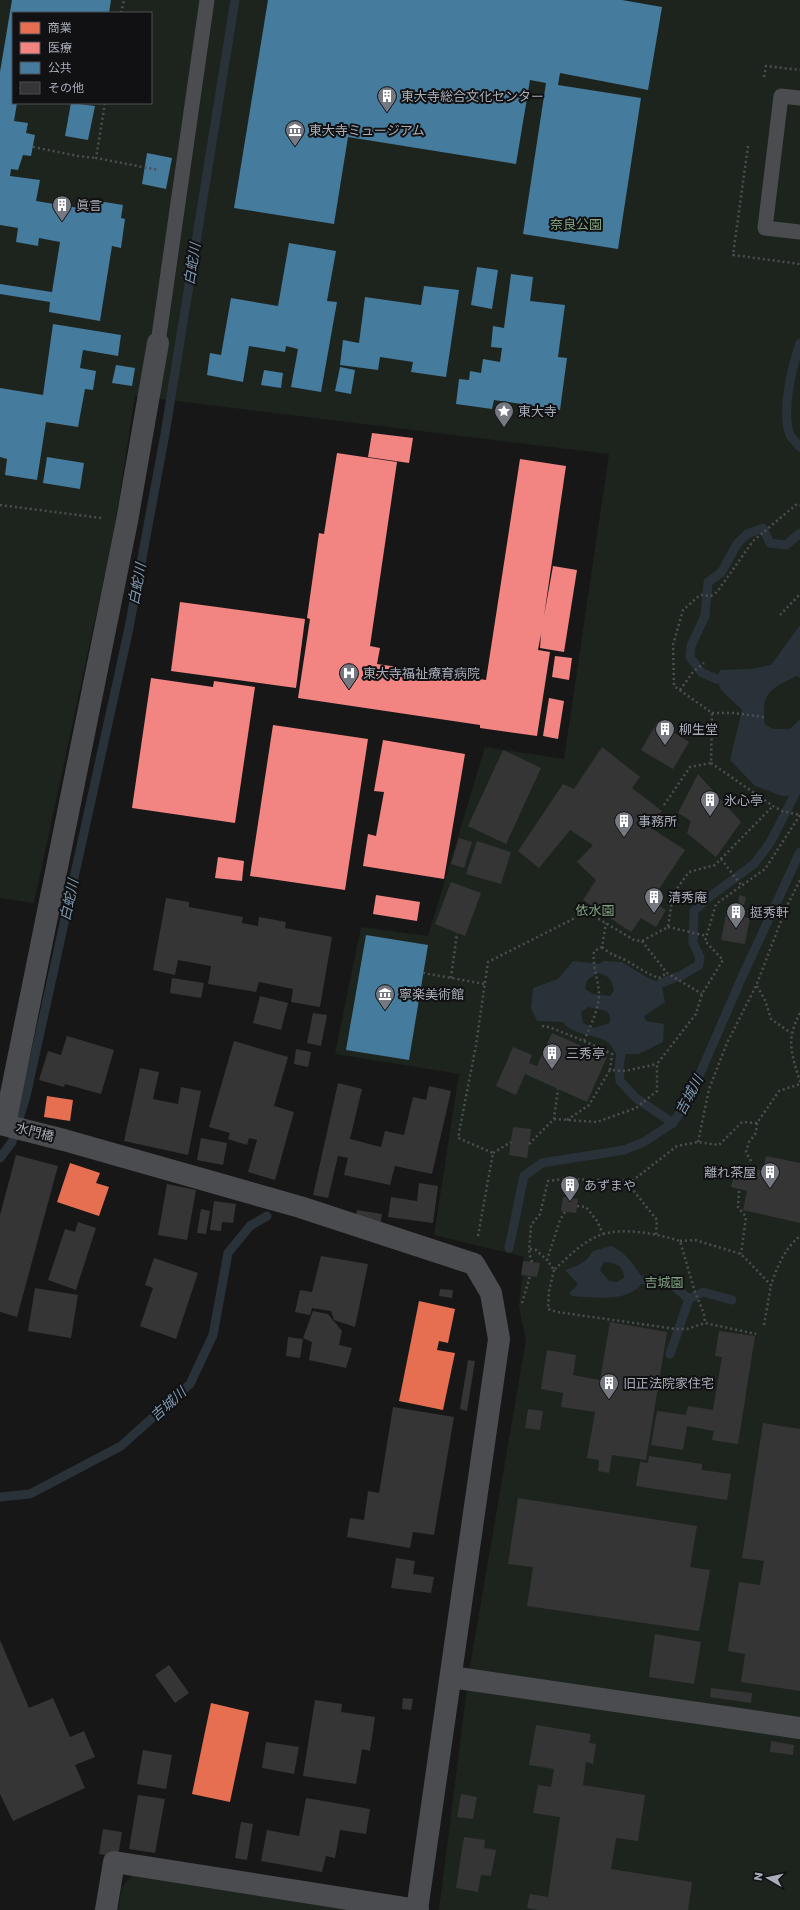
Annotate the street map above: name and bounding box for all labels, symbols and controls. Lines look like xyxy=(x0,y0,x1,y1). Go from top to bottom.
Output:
legend xyxy=(12,12,152,104)
text: 商業 xyxy=(48,19,72,36)
text: 医療 xyxy=(48,39,72,56)
text: 公共 xyxy=(48,59,72,76)
text: その他 xyxy=(48,79,84,96)
building icon: 東大寺総合文化センター xyxy=(376,85,398,113)
place label: 東大寺総合文化センター xyxy=(401,87,544,106)
museum icon: 東大寺ミュージアム xyxy=(284,119,306,147)
place label: 東大寺ミュージアム xyxy=(309,121,425,140)
building icon: 眞言 xyxy=(51,194,73,222)
place label: 眞言 xyxy=(76,196,102,215)
park label: 奈良公園 xyxy=(550,215,602,234)
water label: 白蛇川 xyxy=(179,240,205,286)
place icon: 東大寺 xyxy=(493,400,515,428)
place label: 東大寺 xyxy=(518,402,557,421)
water label: 白蛇川 xyxy=(124,560,151,606)
hospital icon: 東大寺福祉療育病院 xyxy=(338,662,360,690)
place label: 東大寺福祉療育病院 xyxy=(363,664,480,683)
building icon: 柳生堂 xyxy=(654,718,676,746)
place label: 柳生堂 xyxy=(679,720,718,739)
building icon: 氷心亭 xyxy=(699,789,721,817)
place label: 氷心亭 xyxy=(724,791,763,810)
building icon: 事務所 xyxy=(613,810,635,838)
place label: 事務所 xyxy=(638,812,677,831)
water label: 白蛇川 xyxy=(55,875,84,923)
building icon: 清秀庵 xyxy=(643,886,665,914)
place label: 清秀庵 xyxy=(668,888,707,907)
park label: 依水園 xyxy=(575,901,615,920)
building icon: 挺秀軒 xyxy=(725,901,747,929)
place label: 挺秀軒 xyxy=(750,903,789,922)
museum icon: 寧楽美術館 xyxy=(374,983,396,1011)
place label: 寧楽美術館 xyxy=(399,985,464,1004)
building icon: 三秀亭 xyxy=(541,1042,563,1070)
place label: 三秀亭 xyxy=(566,1044,605,1063)
water label: 吉城川 xyxy=(670,1070,709,1118)
street label: 水門橋 xyxy=(14,1118,56,1146)
building icon: 離れ茶屋 xyxy=(759,1161,781,1189)
place label: 離れ茶屋 xyxy=(704,1163,756,1182)
building icon: あずまや xyxy=(559,1174,581,1202)
place label: あずまや xyxy=(584,1176,636,1195)
park label: 吉城園 xyxy=(644,1273,684,1292)
building icon: 旧正法院家住宅 xyxy=(598,1372,620,1400)
place label: 旧正法院家住宅 xyxy=(623,1374,714,1393)
water label: 吉城川 xyxy=(146,1381,192,1425)
north arrow xyxy=(748,1858,788,1898)
text: N xyxy=(750,1871,767,1882)

